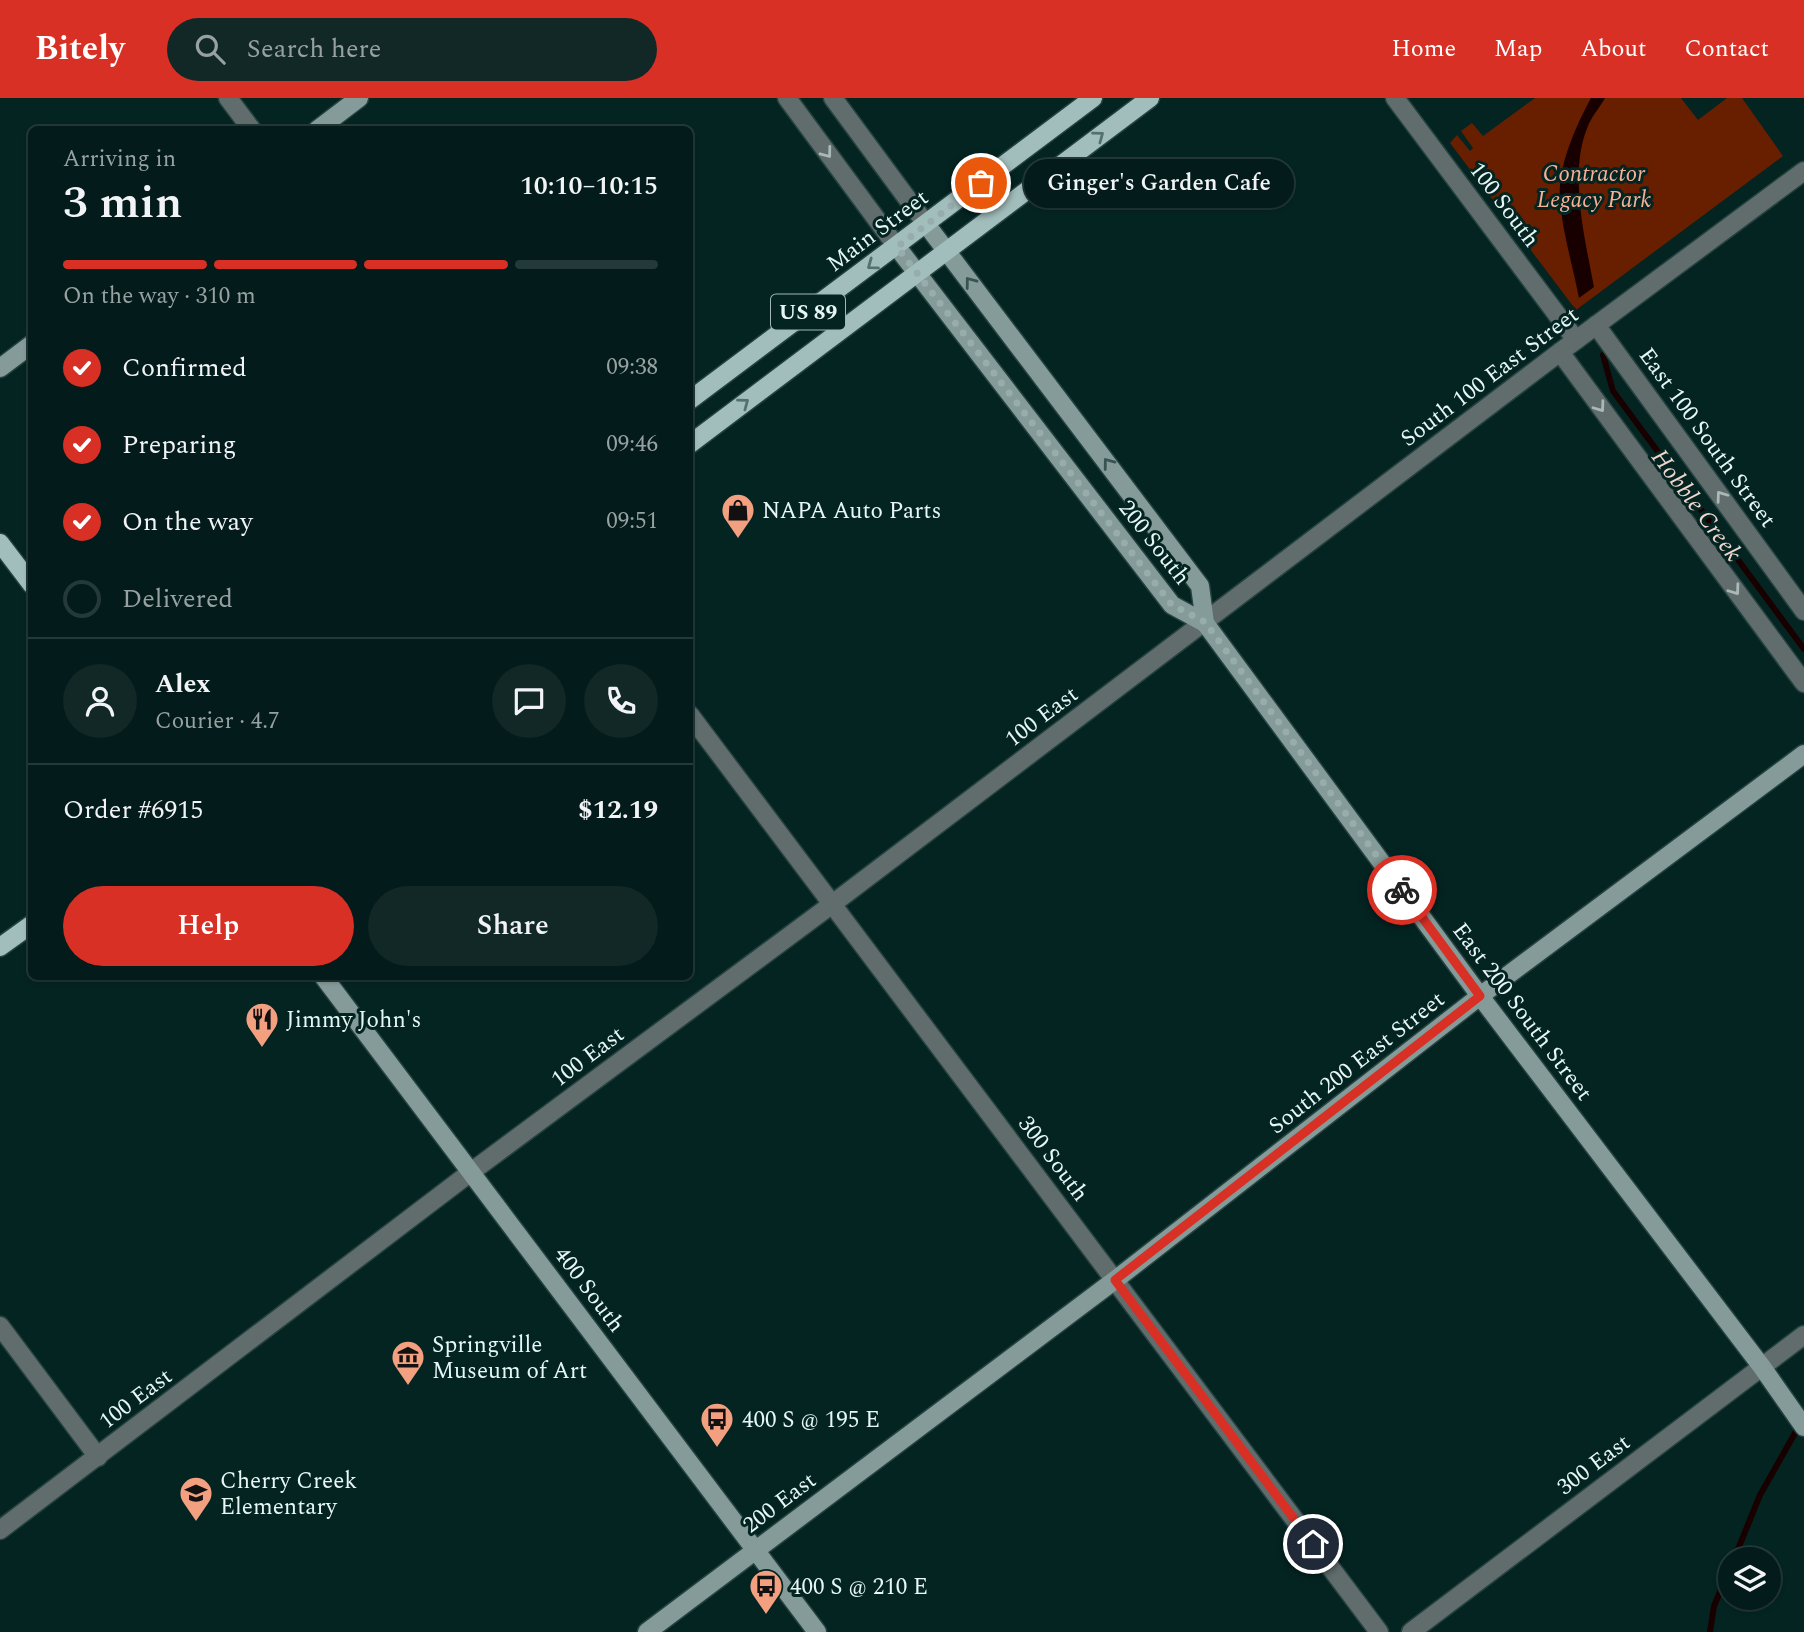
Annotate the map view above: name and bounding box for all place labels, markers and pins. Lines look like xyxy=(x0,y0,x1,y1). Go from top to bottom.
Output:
pin xyxy=(951,153,1011,213)
callout: Ginger's Garden Cafe xyxy=(1023,158,1292,208)
shop icon: NAPA Auto Parts xyxy=(719,491,757,540)
place label: NAPA Auto Parts xyxy=(762,494,941,529)
restaurant icon: Jimmy John's xyxy=(243,1000,281,1049)
place label: Jimmy John's xyxy=(286,1003,421,1038)
place label: Springville Museum of Art xyxy=(432,1328,587,1389)
museum icon: Springville Museum of Art xyxy=(389,1338,427,1387)
bus stop icon: 400 S @ 195 E xyxy=(698,1400,736,1449)
place label: 400 S @ 195 E xyxy=(742,1403,880,1438)
place label: Cherry Creek Elementary xyxy=(220,1464,357,1525)
school or university icon: Cherry Creek Elementary xyxy=(177,1474,215,1523)
pin xyxy=(1283,1514,1343,1574)
bus stop icon: 400 S @ 210 E xyxy=(747,1567,785,1616)
place label: 400 S @ 210 E xyxy=(790,1570,928,1605)

